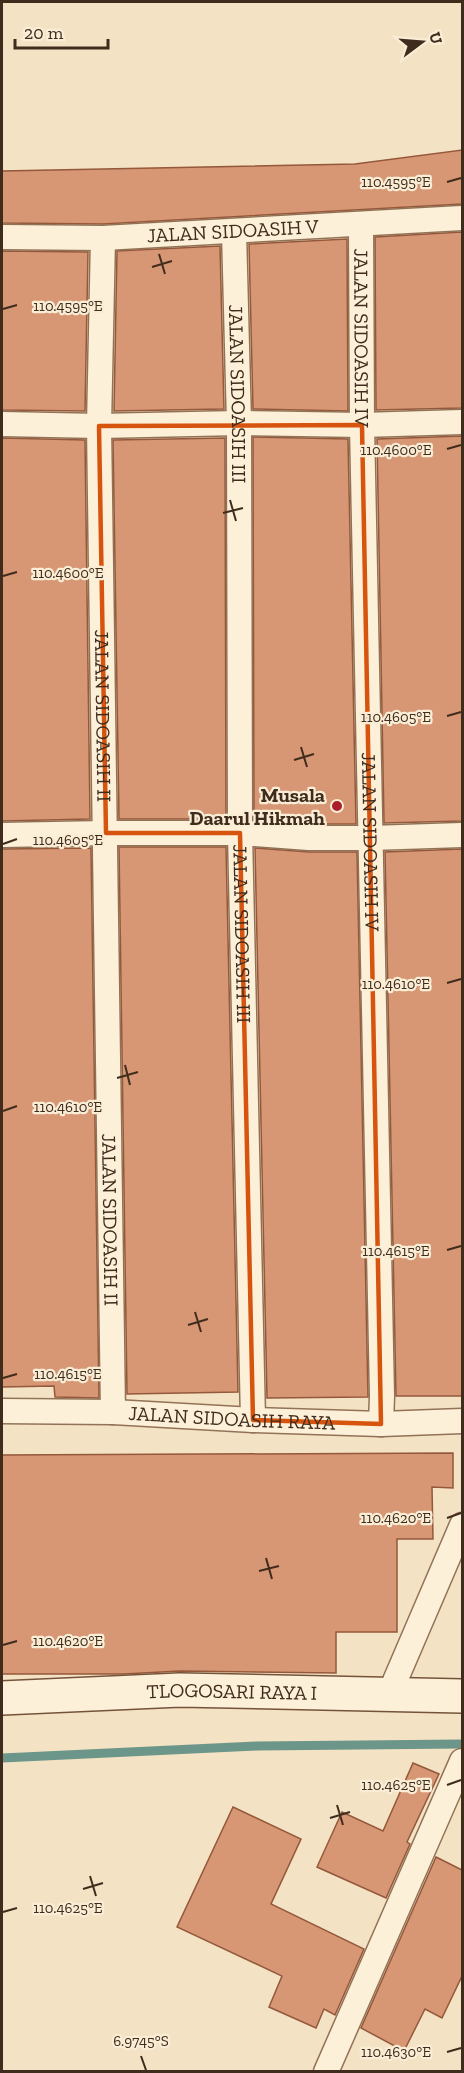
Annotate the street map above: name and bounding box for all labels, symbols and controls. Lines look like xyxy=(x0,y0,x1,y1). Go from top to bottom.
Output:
scale bar xyxy=(15,12,108,50)
north arrow xyxy=(392,12,452,72)
text: 20 m xyxy=(24,22,64,44)
text: U xyxy=(425,30,447,47)
text: 110.4595°E xyxy=(361,173,431,191)
street label: JALAN SIDOASIH V xyxy=(146,214,319,248)
street label: JALAN SIDOASIH IV xyxy=(349,248,374,428)
text: 110.4595°E xyxy=(33,297,103,315)
street label: JALAN SIDOASIH III xyxy=(224,304,251,483)
text: 110.4600°E xyxy=(360,441,432,459)
text: 110.4600°E xyxy=(32,564,104,582)
street label: JALAN SIDOASIH II xyxy=(90,630,116,802)
text: 110.4605°E xyxy=(361,708,431,726)
street label: JALAN SIDOASIH IV xyxy=(357,752,384,932)
place label: Musala Daarul Hikmah xyxy=(189,783,325,830)
marker: Musala Daarul Hikmah xyxy=(330,799,344,813)
text: 110.4605°E xyxy=(33,831,103,849)
street label: JALAN SIDOASIH III xyxy=(228,844,256,1024)
text: 110.4610°E xyxy=(362,975,430,993)
text: 110.4610°E xyxy=(34,1098,102,1116)
street label: JALAN SIDOASIH II xyxy=(97,1133,123,1306)
text: 110.4615°E xyxy=(362,1242,430,1260)
text: 110.4615°E xyxy=(34,1365,102,1383)
street label: JALAN SIDOASIH RAYA xyxy=(128,1401,337,1435)
text: 110.4620°E xyxy=(361,1509,431,1527)
text: 110.4620°E xyxy=(33,1632,103,1650)
street label: TLOGOSARI RAYA I xyxy=(146,1678,317,1705)
text: 110.4625°E xyxy=(361,1776,431,1794)
text: 110.4625°E xyxy=(33,1899,103,1917)
text: 6.9745°S xyxy=(113,2032,169,2050)
text: 110.4630°E xyxy=(361,2043,431,2061)

